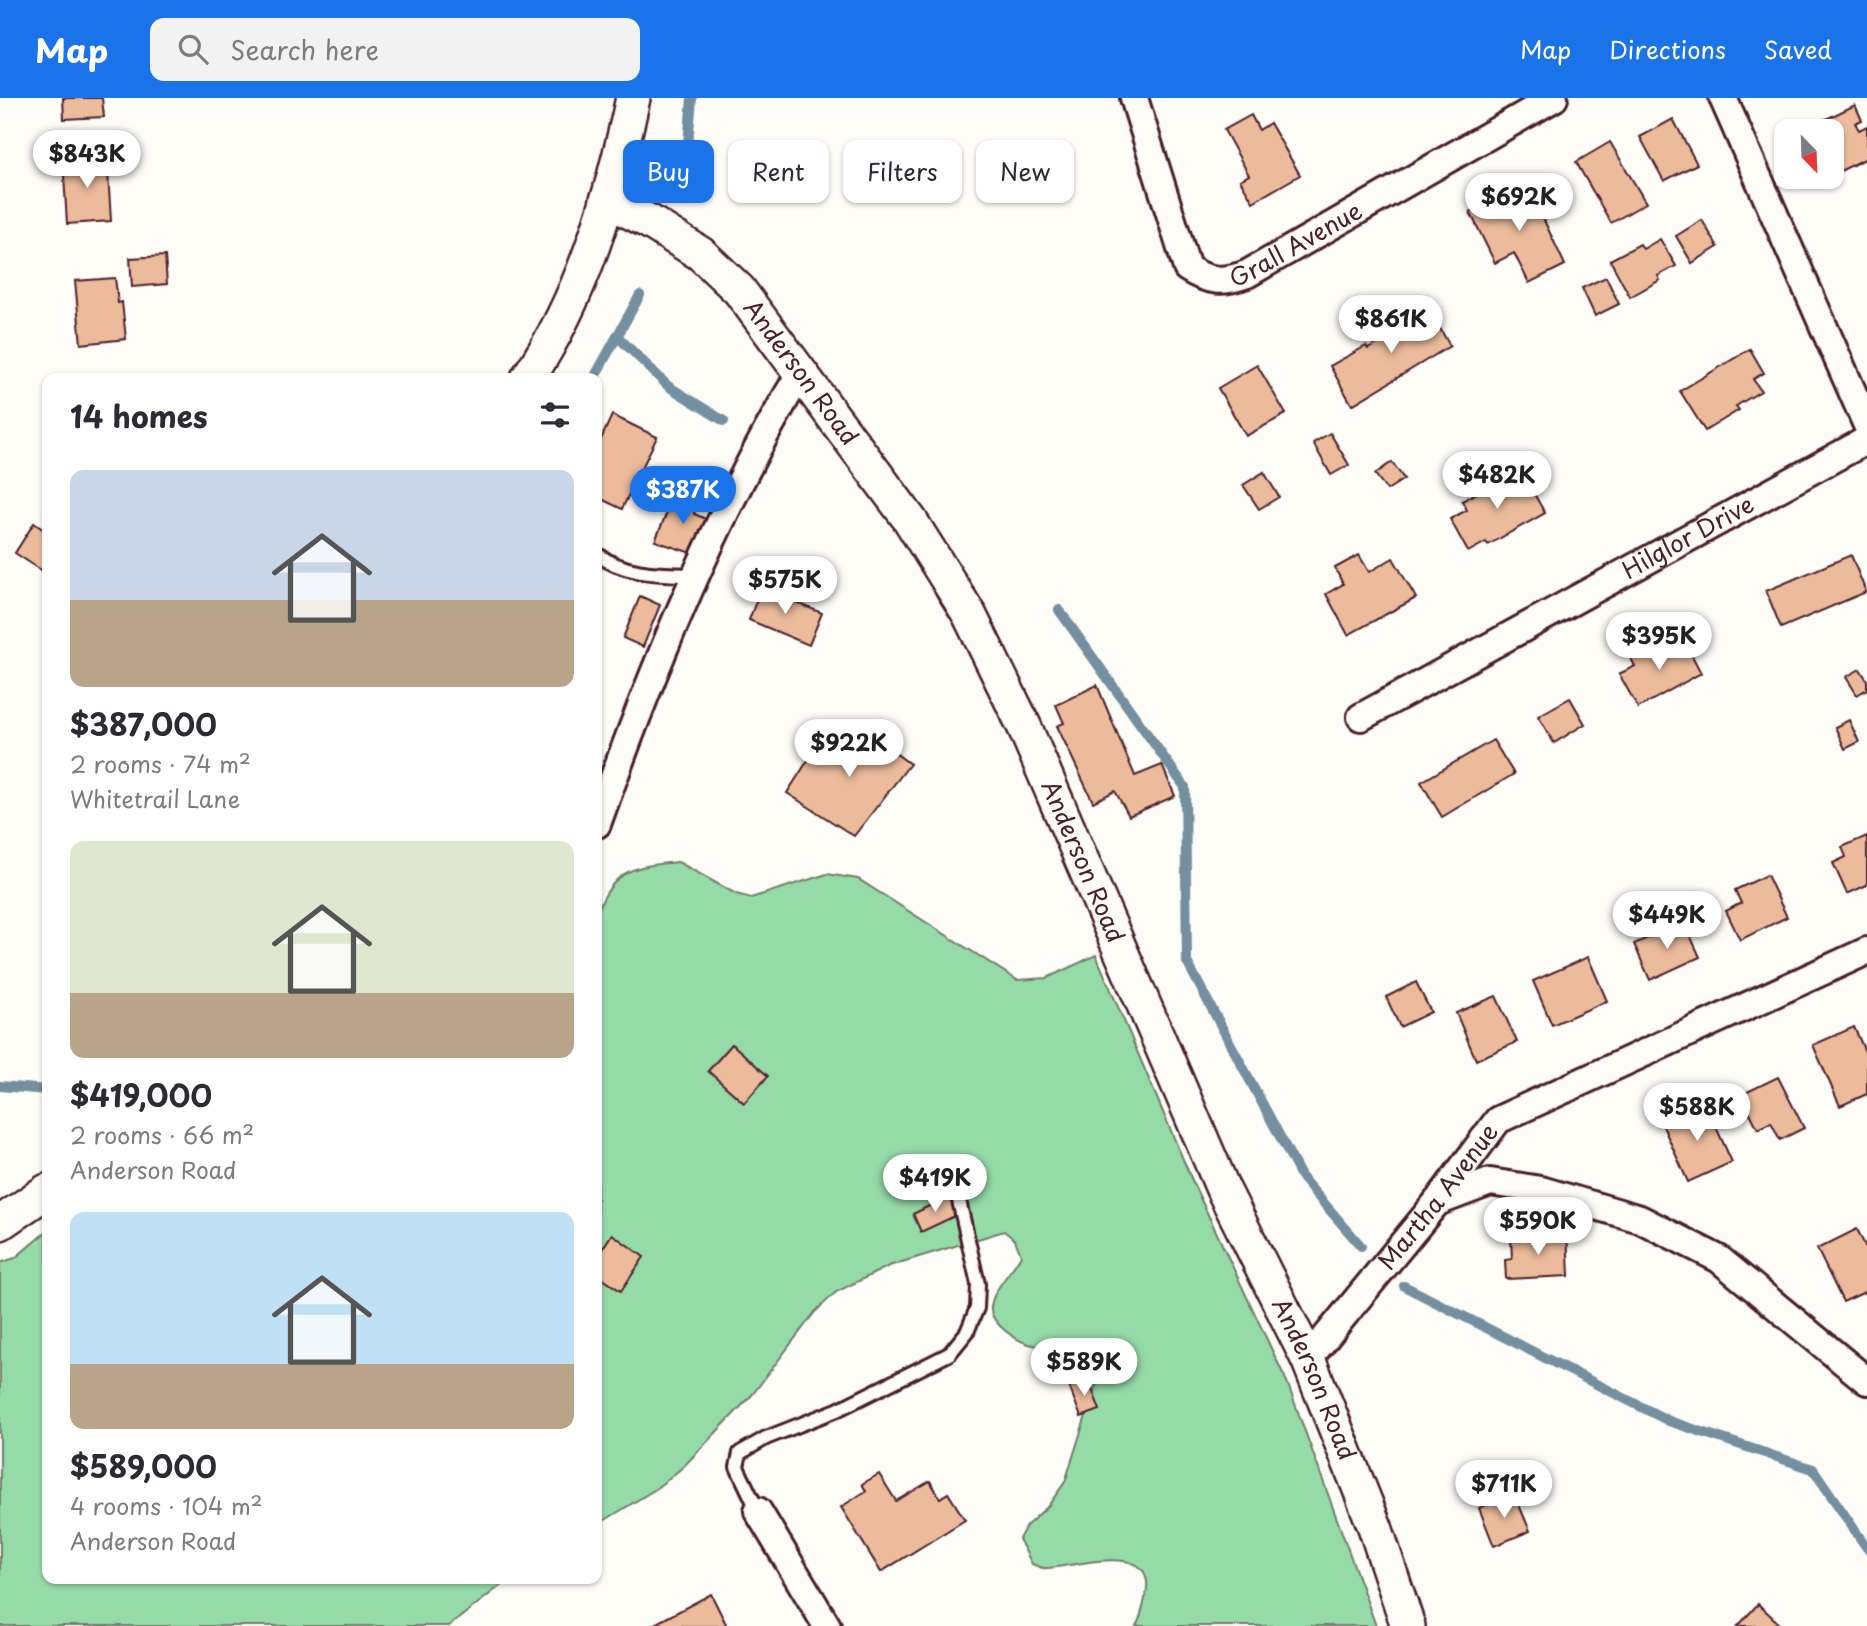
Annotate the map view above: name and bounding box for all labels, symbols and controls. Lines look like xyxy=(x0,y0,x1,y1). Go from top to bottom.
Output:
search box xyxy=(150,18,640,81)
text: Map xyxy=(35,24,108,74)
icon: search xyxy=(174,30,212,68)
text: Search here xyxy=(230,30,379,69)
text: Map xyxy=(1520,31,1571,67)
text: Directions xyxy=(1609,31,1726,67)
text: Saved xyxy=(1764,31,1832,67)
north arrow xyxy=(1774,119,1844,189)
map controls xyxy=(1774,119,1844,189)
pin: $843K xyxy=(38,130,136,190)
text: $843K xyxy=(49,135,125,170)
chip: Buy xyxy=(623,140,714,203)
chip: Rent xyxy=(728,140,829,203)
chip: Filters xyxy=(843,140,962,203)
chip: New xyxy=(976,140,1074,203)
pin: $692K xyxy=(1470,174,1568,233)
text: $692K xyxy=(1481,178,1557,213)
street label: Grall Avenue xyxy=(1225,192,1368,295)
street label: Anderson Road xyxy=(736,291,868,452)
pin: $861K xyxy=(1342,296,1440,355)
text: $861K xyxy=(1355,300,1427,335)
text: 14 homes xyxy=(70,393,208,438)
icon: filters xyxy=(536,396,574,434)
pin: $482K xyxy=(1448,452,1546,511)
text: $482K xyxy=(1459,456,1535,491)
pin: $387K xyxy=(634,466,732,526)
text: $387K xyxy=(646,471,720,506)
street label: Hilglor Drive xyxy=(1615,485,1760,587)
icon: home xyxy=(259,515,385,641)
pin: $575K xyxy=(736,556,834,616)
text: $575K xyxy=(748,561,822,596)
pin: $395K xyxy=(1610,612,1708,672)
text: $395K xyxy=(1622,617,1696,652)
text: $387,000 xyxy=(70,701,217,746)
pin: $922K xyxy=(800,720,898,779)
text: $922K xyxy=(811,724,887,759)
text: 2 rooms · 74 m² xyxy=(70,746,251,781)
street label: Anderson Road xyxy=(1033,774,1135,948)
text: Whitetrail Lane xyxy=(70,781,240,816)
icon: home xyxy=(259,886,385,1012)
pin: $449K xyxy=(1618,892,1716,951)
text: $449K xyxy=(1629,896,1705,931)
text: $419,000 xyxy=(70,1072,212,1117)
pin: $588K xyxy=(1648,1084,1746,1143)
text: $588K xyxy=(1659,1088,1735,1123)
street label: Martha Avenue xyxy=(1368,1115,1506,1277)
text: 2 rooms · 66 m² xyxy=(70,1117,254,1152)
text: Anderson Road xyxy=(70,1152,236,1187)
pin: $419K xyxy=(886,1154,984,1214)
text: $419K xyxy=(899,1159,971,1194)
pin: $590K xyxy=(1489,1198,1587,1257)
text: $590K xyxy=(1500,1202,1576,1237)
icon: home xyxy=(259,1257,385,1383)
street label: Anderson Road xyxy=(1264,1291,1366,1465)
pin: $589K xyxy=(1035,1338,1133,1398)
text: $589K xyxy=(1046,1343,1122,1378)
text: $589,000 xyxy=(70,1443,217,1488)
pin: $711K xyxy=(1455,1460,1553,1520)
text: $711K xyxy=(1471,1465,1537,1500)
text: 4 rooms · 104 m² xyxy=(70,1488,263,1523)
text: Anderson Road xyxy=(70,1523,236,1558)

